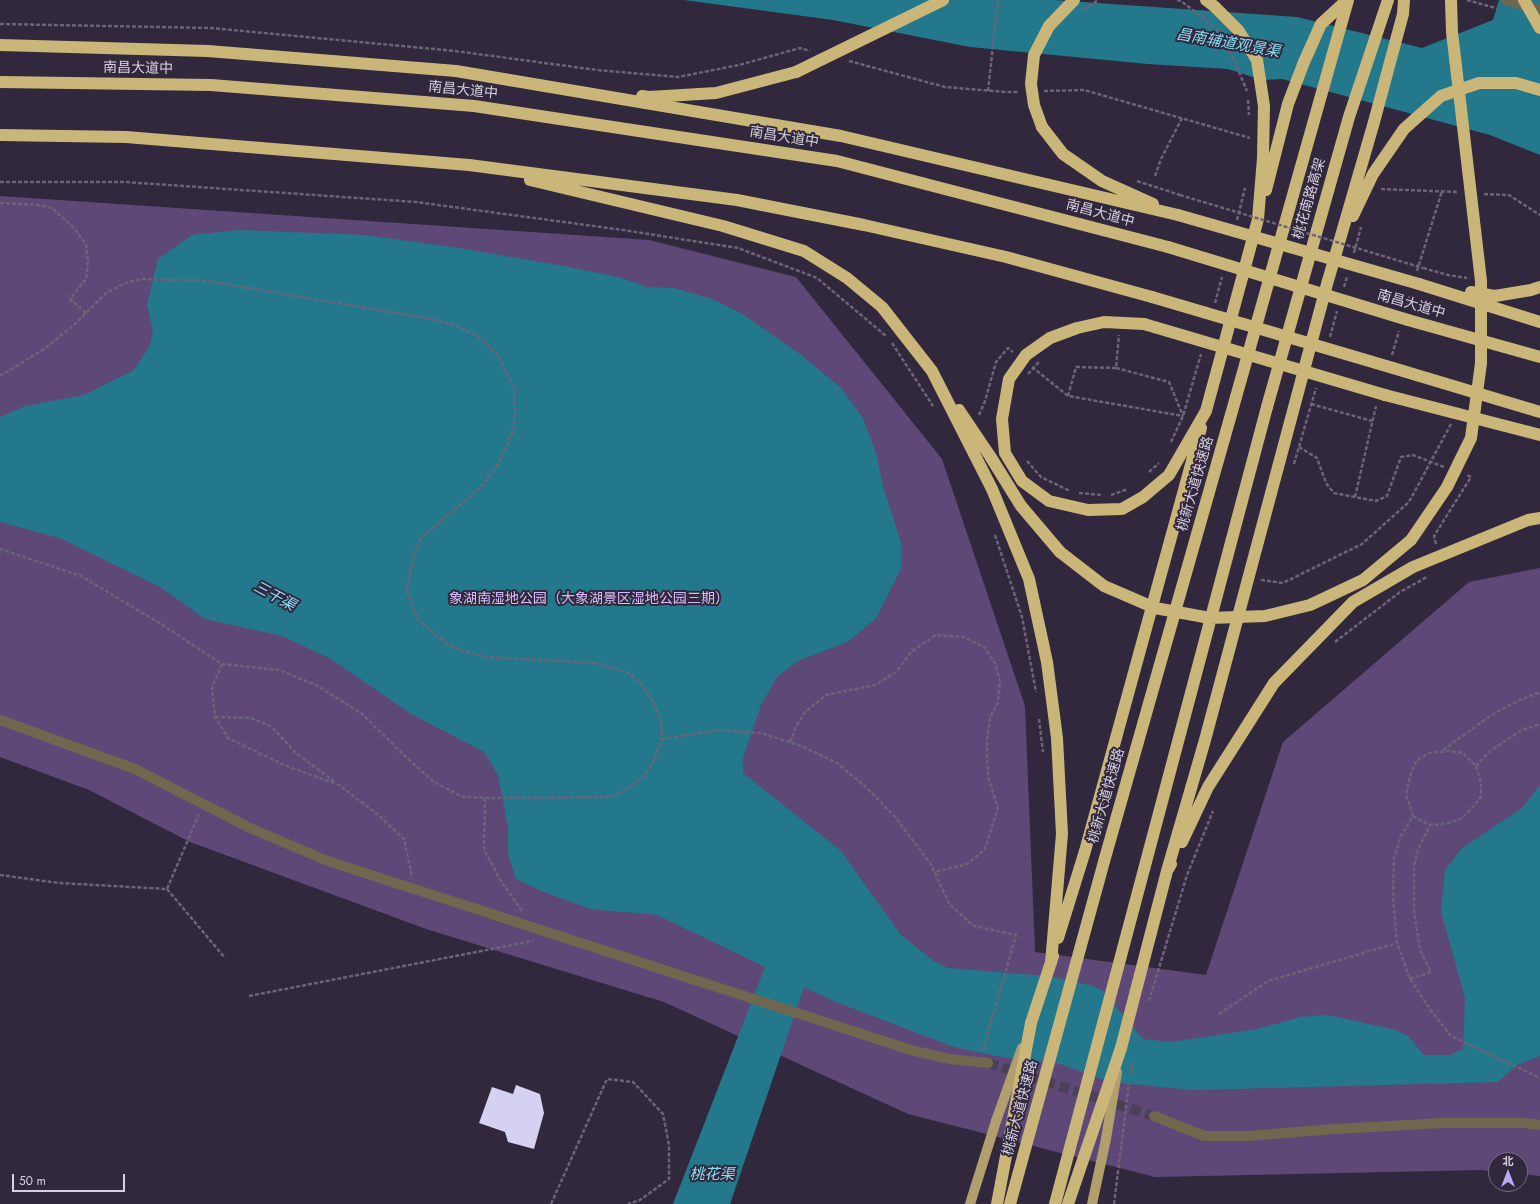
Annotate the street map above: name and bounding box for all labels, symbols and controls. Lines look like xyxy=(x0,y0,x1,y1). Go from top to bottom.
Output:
water label: 昌南辅道观景渠 xyxy=(1175,26,1281,62)
street label: 南昌大道中 xyxy=(103,60,173,78)
street label: 南昌大道中 xyxy=(427,79,499,103)
street label: 南昌大道中 xyxy=(748,124,820,152)
street label: 桃花南路高架 xyxy=(1290,156,1330,242)
street label: 南昌大道中 xyxy=(1064,197,1136,231)
street label: 南昌大道中 xyxy=(1375,287,1447,323)
street label: 桃新大道快速路 xyxy=(1174,435,1218,533)
water label: 三干渠 xyxy=(250,578,298,616)
park label: 象湖南湿地公园（大象湖景区湿地公园三期） xyxy=(449,592,729,608)
street label: 桃新大道快速路 xyxy=(1085,747,1129,845)
street label: 桃新大道快速路 xyxy=(1000,1058,1042,1158)
north arrow xyxy=(1488,1152,1528,1192)
text: 北 xyxy=(1503,1153,1514,1169)
scale bar xyxy=(14,1166,127,1192)
water label: 桃花渠 xyxy=(690,1166,734,1184)
text: 50 m xyxy=(19,1172,46,1190)

